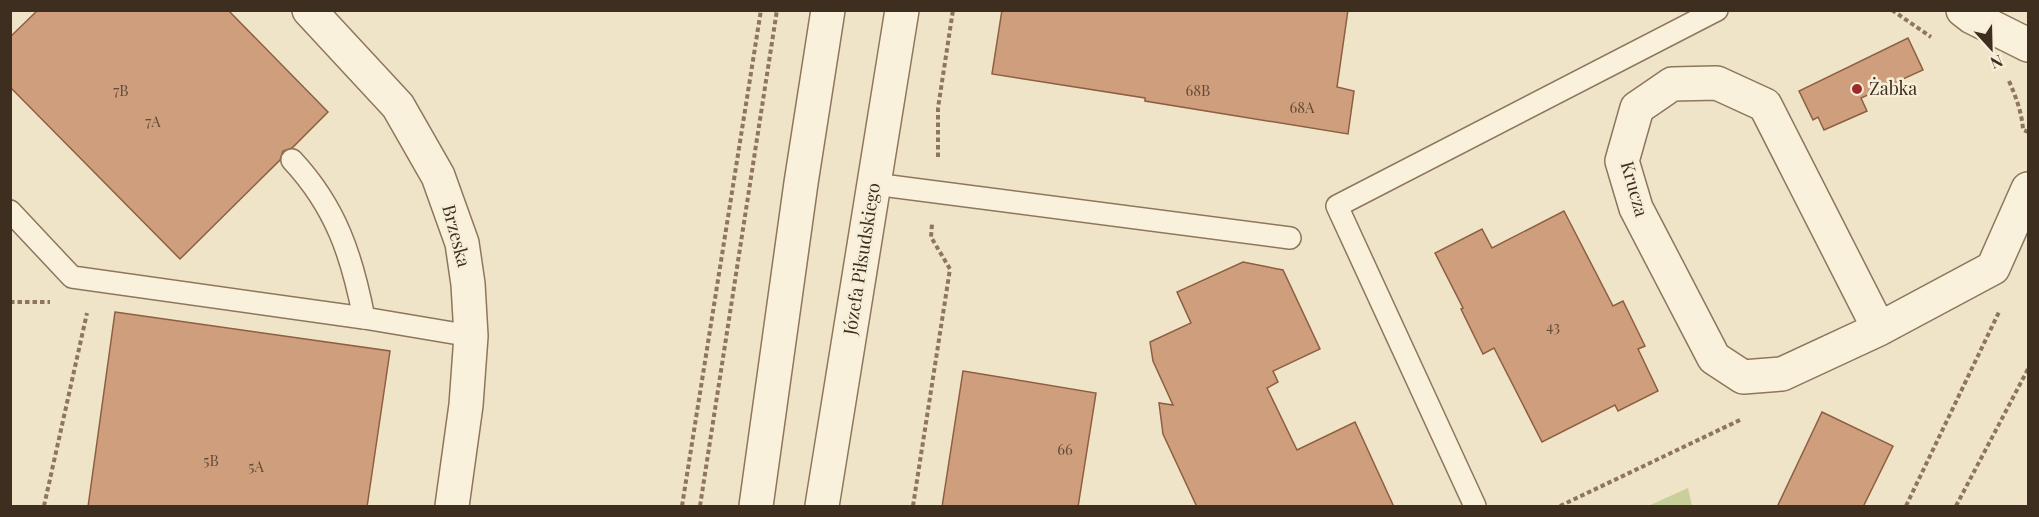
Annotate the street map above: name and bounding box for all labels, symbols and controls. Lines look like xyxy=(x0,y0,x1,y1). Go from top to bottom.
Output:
north arrow xyxy=(1961,18,2021,78)
text: N xyxy=(1987,50,2006,74)
place label: Żabka xyxy=(1869,76,1917,100)
house number: 7B xyxy=(113,80,129,100)
house number: 68B xyxy=(1186,80,1210,100)
marker: Żabka xyxy=(1850,82,1864,96)
house number: 68A xyxy=(1289,97,1315,117)
house number: 7A xyxy=(145,111,161,131)
street label: Krucza xyxy=(1616,158,1654,219)
street label: Józefa Piłsudskiego xyxy=(837,181,885,338)
street label: Brzeska xyxy=(437,202,477,270)
house number: 43 xyxy=(1546,316,1560,336)
house number: 66 xyxy=(1057,439,1073,459)
house number: 5B xyxy=(203,450,219,470)
house number: 5A xyxy=(248,456,264,476)

